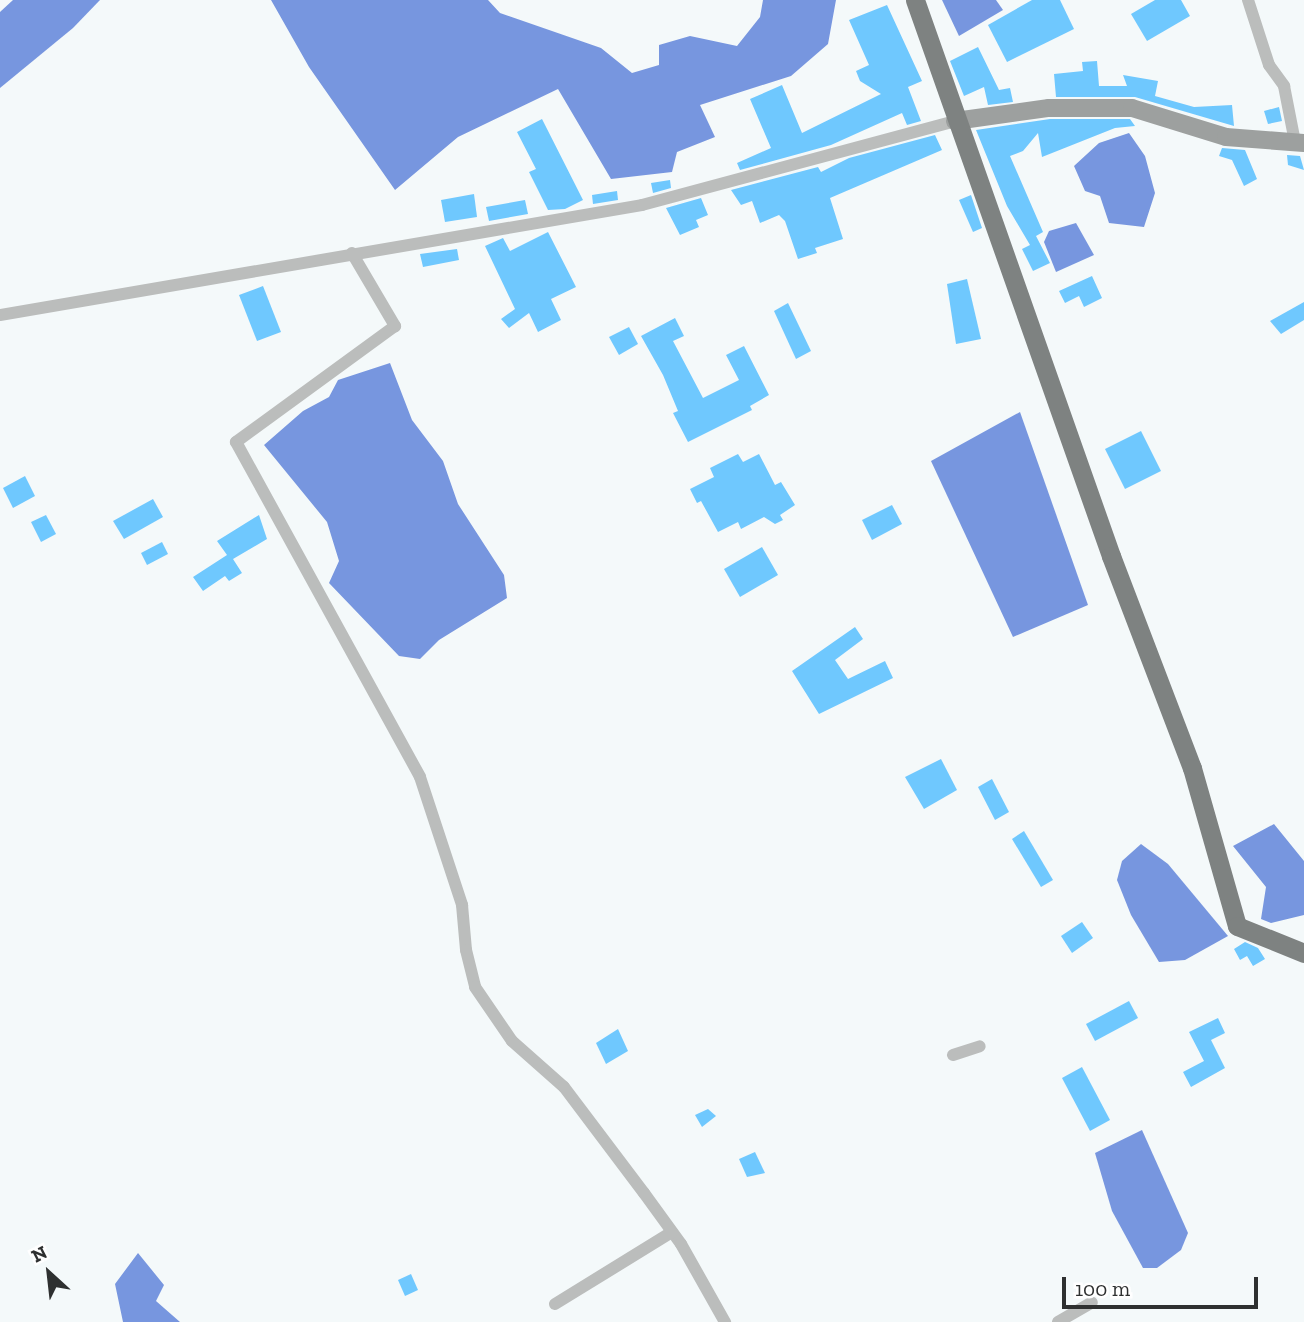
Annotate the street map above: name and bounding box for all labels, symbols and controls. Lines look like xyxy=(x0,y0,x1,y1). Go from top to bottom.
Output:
north arrow xyxy=(14,1238,84,1308)
text: N xyxy=(28,1240,51,1267)
scale bar xyxy=(1066,1262,1262,1306)
text: 100 m xyxy=(1075,1276,1130,1301)

